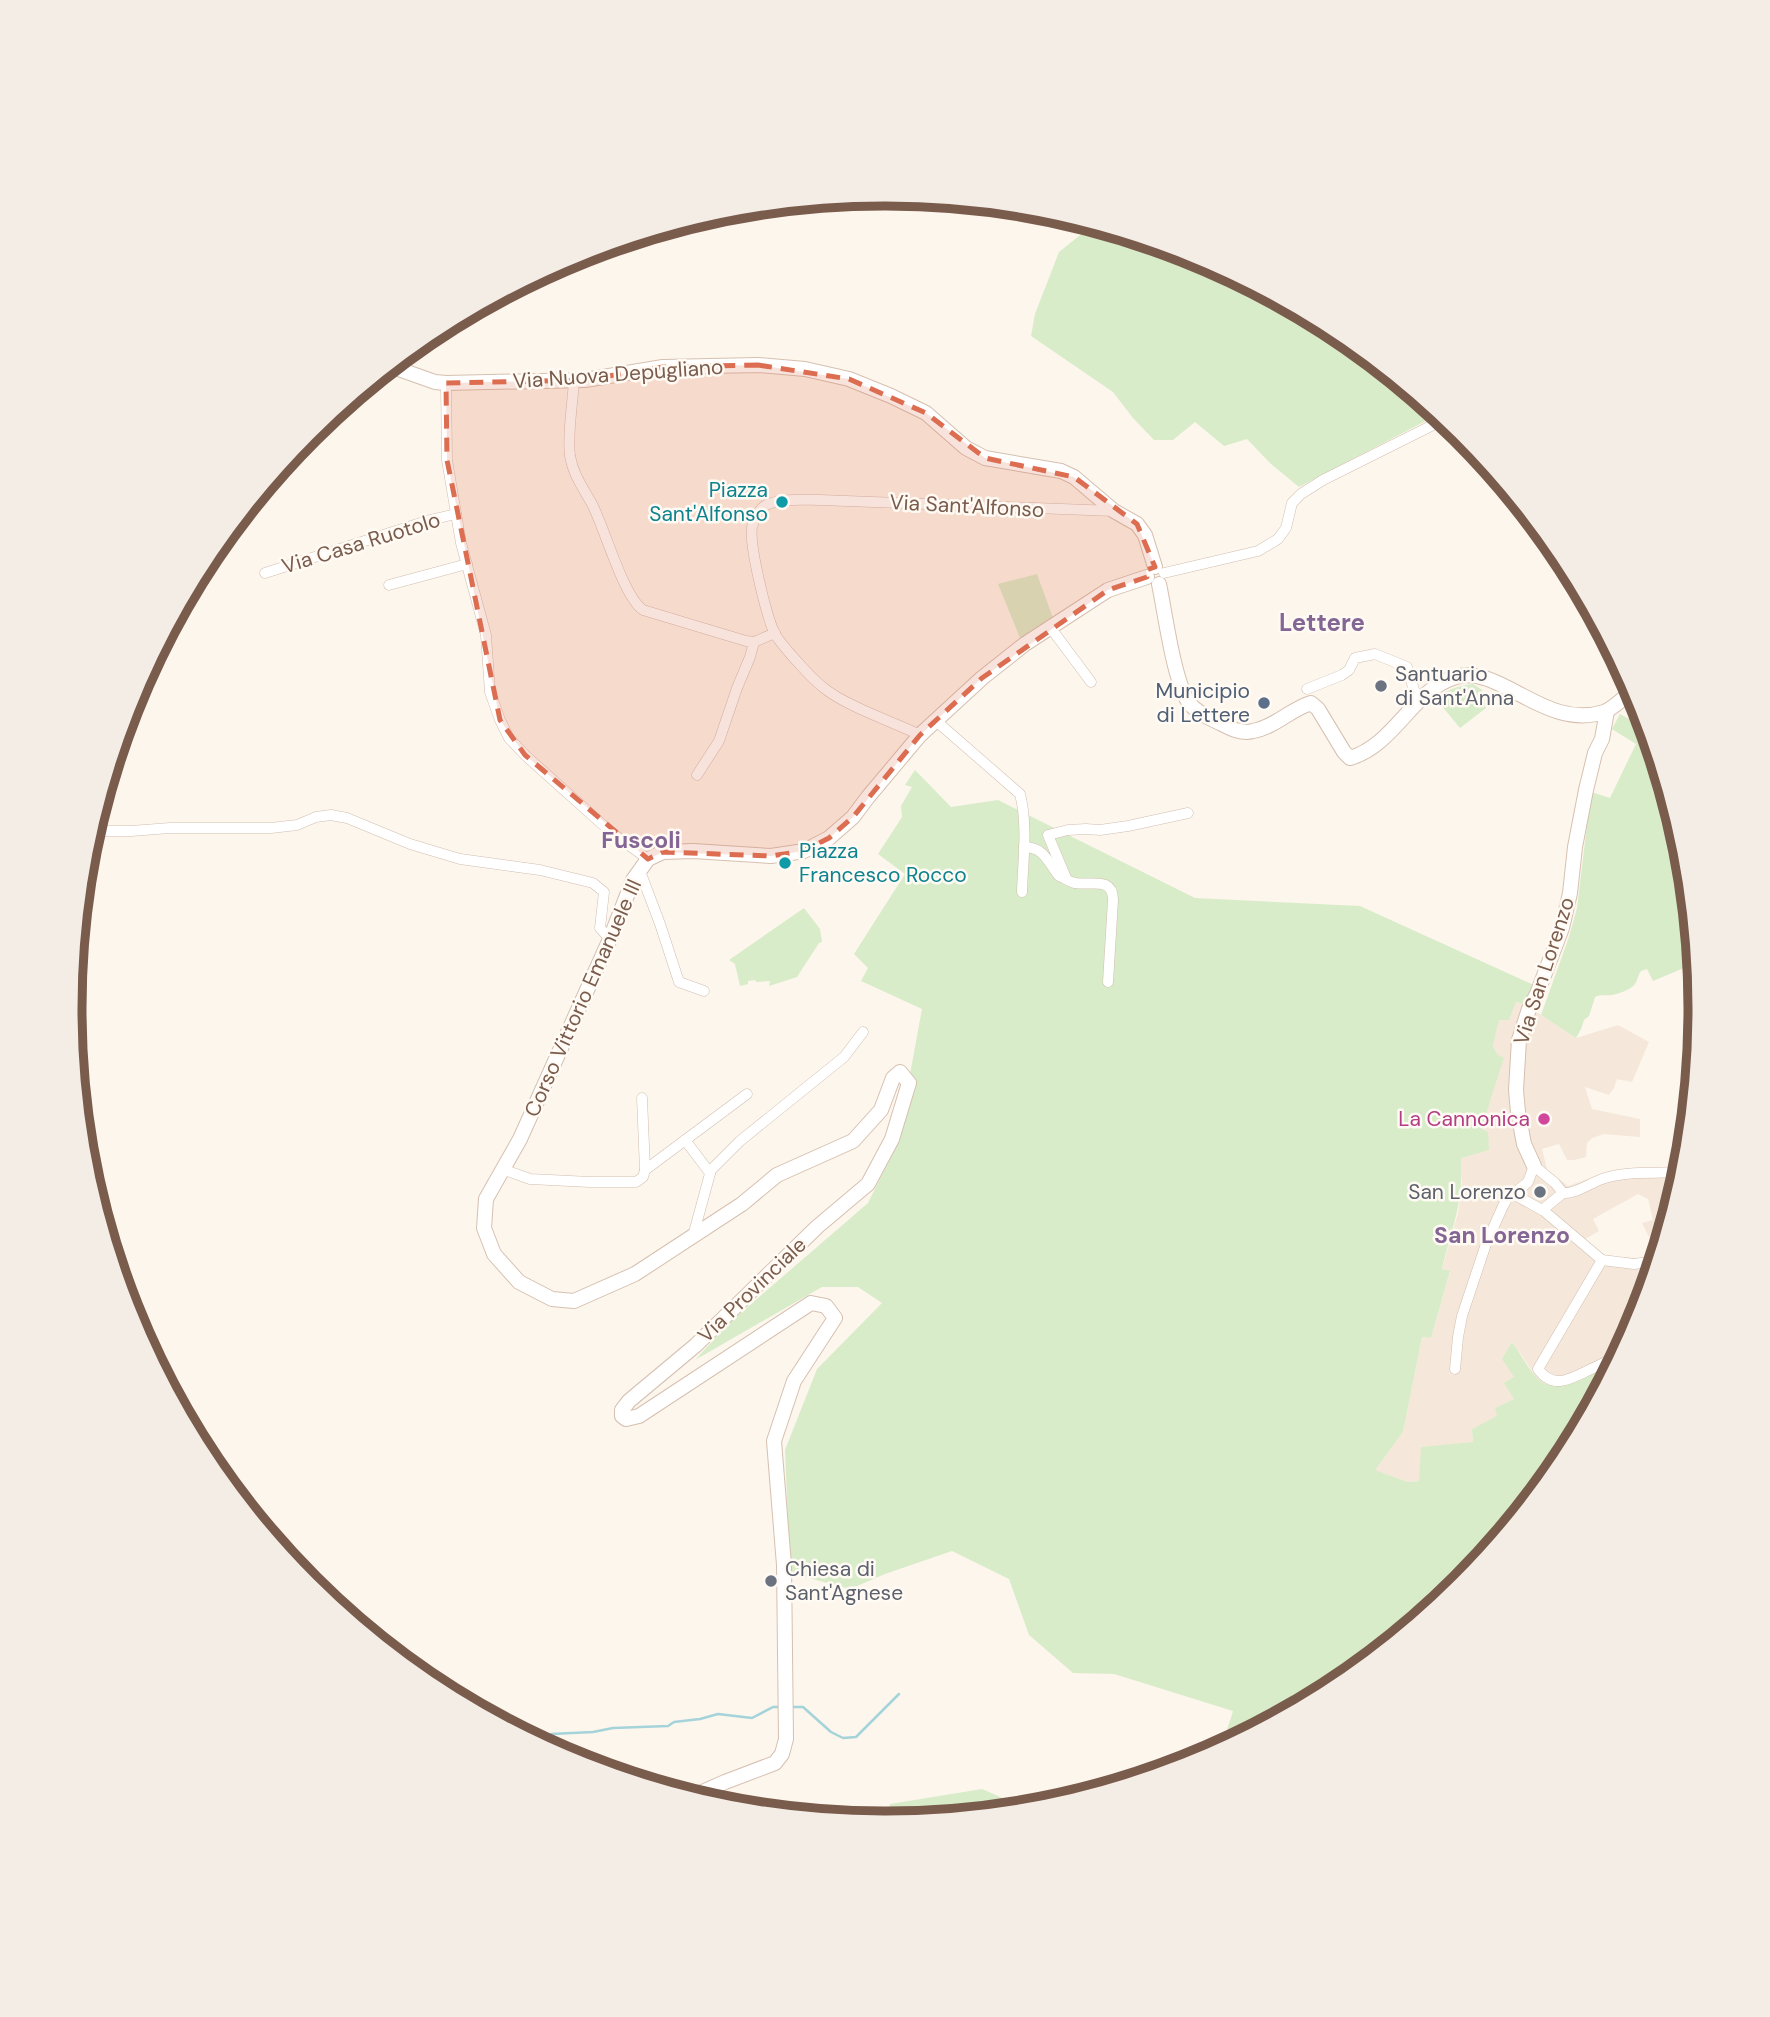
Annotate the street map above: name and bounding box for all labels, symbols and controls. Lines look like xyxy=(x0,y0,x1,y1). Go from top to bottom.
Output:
street label: Via Nuova Depugliano xyxy=(512,353,724,395)
place label: Piazza Sant'Alfonso xyxy=(649,476,768,528)
street label: Via Sant'Alfonso xyxy=(889,488,1045,524)
marker: Piazza Sant'Alfonso xyxy=(774,494,790,510)
street label: Via Casa Ruotolo xyxy=(278,506,444,580)
district label: Lettere xyxy=(1279,607,1365,638)
place label: Santuario di Sant'Anna xyxy=(1395,660,1514,712)
place label: Municipio di Lettere xyxy=(1156,677,1250,729)
marker: Santuario di Sant'Anna xyxy=(1373,678,1389,694)
marker: Municipio di Lettere xyxy=(1256,695,1272,711)
district label: Fuscoli xyxy=(601,825,681,855)
place label: Piazza Francesco Rocco xyxy=(799,837,967,889)
marker: Piazza Francesco Rocco xyxy=(777,855,793,871)
street label: Corso Vittorio Emanuele III xyxy=(518,875,648,1121)
street label: Via San Lorenzo xyxy=(1507,894,1581,1048)
place label: La Cannonica xyxy=(1398,1105,1530,1133)
marker: La Cannonica xyxy=(1536,1111,1552,1127)
place label: San Lorenzo xyxy=(1408,1178,1526,1206)
marker: San Lorenzo xyxy=(1532,1184,1548,1200)
district label: San Lorenzo xyxy=(1434,1220,1570,1250)
street label: Via Provinciale xyxy=(692,1231,812,1349)
place label: Chiesa di Sant'Agnese xyxy=(785,1555,903,1607)
marker: Chiesa di Sant'Agnese xyxy=(763,1573,779,1589)

